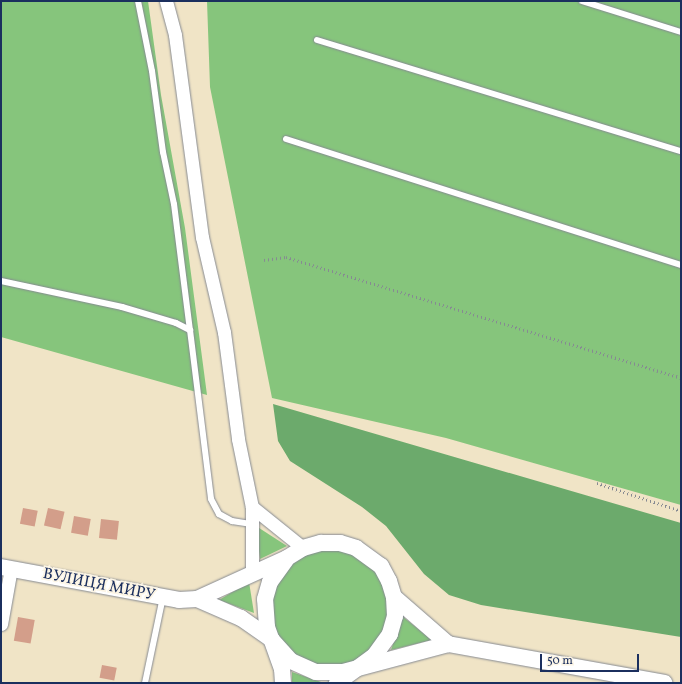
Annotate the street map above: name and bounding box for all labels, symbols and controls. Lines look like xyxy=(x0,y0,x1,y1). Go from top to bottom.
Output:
street label: ВУЛИЦЯ МИРУ xyxy=(41,565,157,605)
scale bar xyxy=(542,646,641,672)
text: 50 m xyxy=(547,653,573,669)

